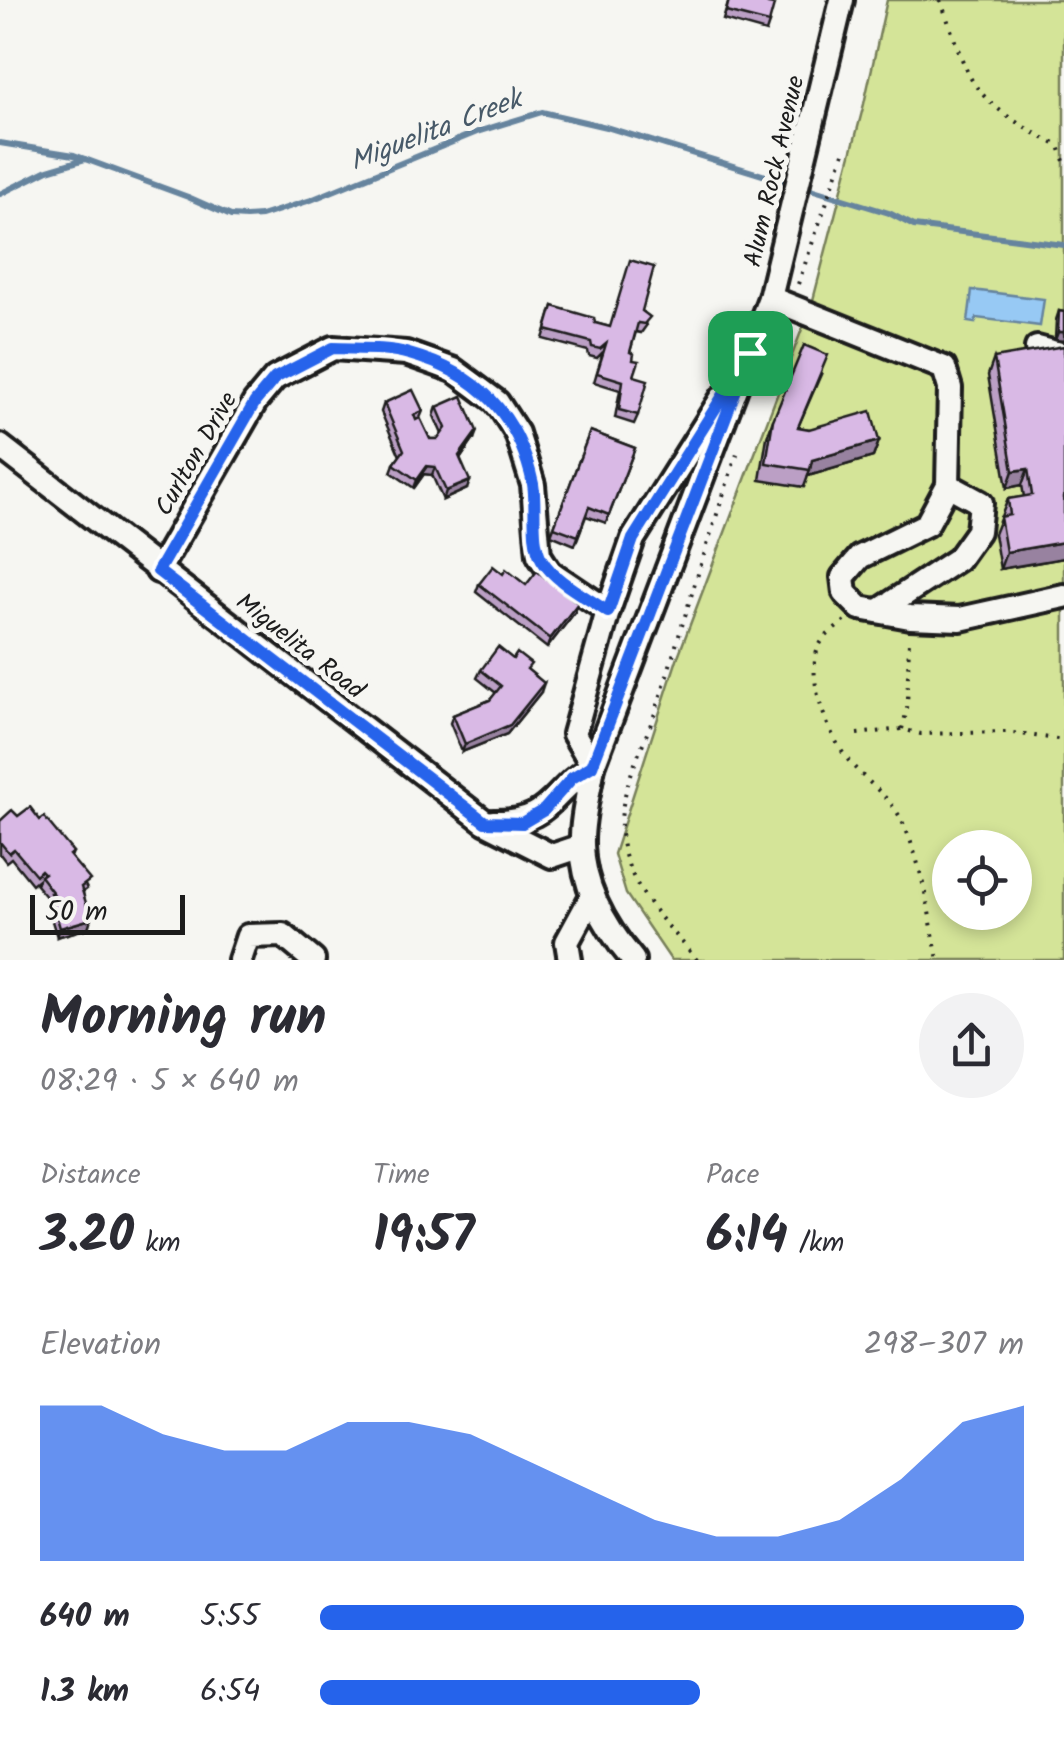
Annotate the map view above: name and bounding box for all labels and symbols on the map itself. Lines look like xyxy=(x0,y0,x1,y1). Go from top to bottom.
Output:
street label: Alum Rock Avenue xyxy=(733,72,816,271)
water label: Miguelita Creek xyxy=(343,76,532,185)
pin xyxy=(708,311,793,396)
street label: Curlton Drive xyxy=(145,384,249,524)
street label: Miguelita Road xyxy=(227,583,374,711)
scale bar xyxy=(30,890,185,934)

